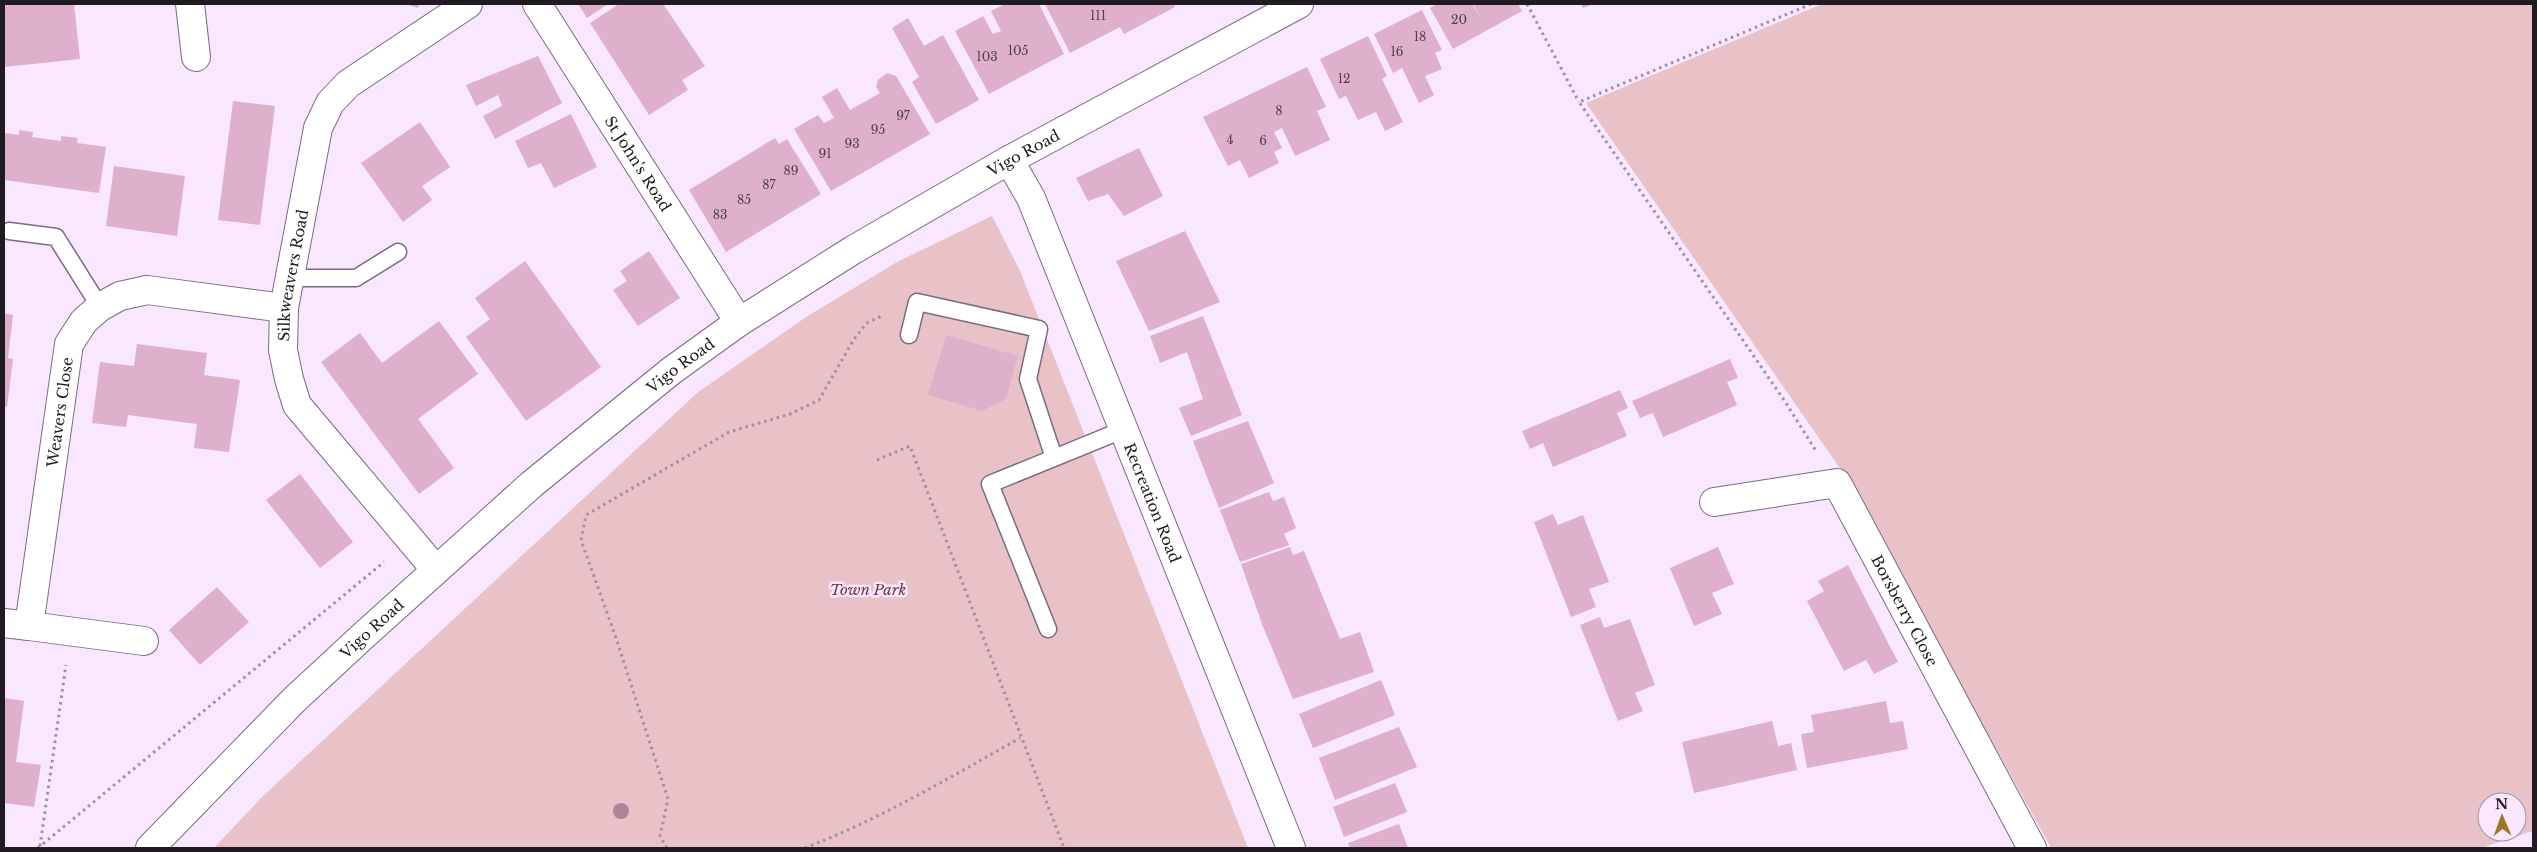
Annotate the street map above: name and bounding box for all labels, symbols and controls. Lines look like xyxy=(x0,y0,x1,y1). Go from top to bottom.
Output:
house number: 111 xyxy=(1090,8,1106,23)
house number: 20 xyxy=(1451,12,1467,27)
house number: 18 xyxy=(1414,29,1426,44)
house number: 105 xyxy=(1008,43,1029,58)
house number: 16 xyxy=(1390,44,1404,59)
house number: 103 xyxy=(976,49,998,64)
house number: 12 xyxy=(1338,71,1350,86)
house number: 8 xyxy=(1275,103,1283,118)
house number: 97 xyxy=(896,108,911,123)
street label: St John's Road xyxy=(601,112,676,215)
house number: 95 xyxy=(871,122,885,137)
street label: Vigo Road xyxy=(983,125,1063,181)
house number: 4 xyxy=(1226,132,1234,147)
house number: 6 xyxy=(1259,133,1267,148)
house number: 93 xyxy=(844,136,860,151)
house number: 91 xyxy=(818,146,832,161)
house number: 89 xyxy=(784,163,799,178)
house number: 87 xyxy=(762,177,777,192)
house number: 85 xyxy=(737,192,751,207)
house number: 83 xyxy=(713,207,727,222)
street label: Silkweavers Road xyxy=(274,208,312,342)
street label: Vigo Road xyxy=(642,334,718,397)
street label: Weavers Close xyxy=(42,356,77,469)
street label: Recreation Road xyxy=(1120,440,1185,565)
street label: Borsberry Close xyxy=(1868,551,1943,669)
park label: Town Park xyxy=(830,580,906,599)
street label: Vigo Road xyxy=(335,595,407,663)
north arrow xyxy=(2477,792,2527,842)
text: N xyxy=(2495,795,2508,813)

